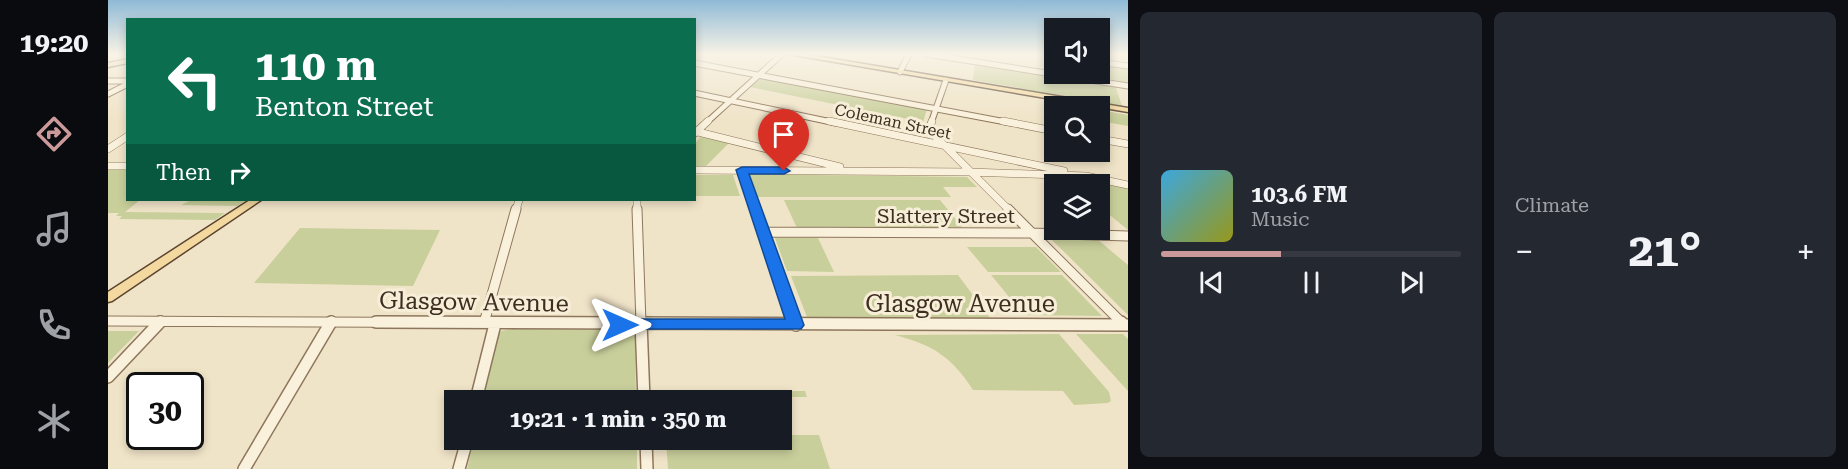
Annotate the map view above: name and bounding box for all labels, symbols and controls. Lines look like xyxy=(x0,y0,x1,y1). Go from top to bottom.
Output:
map controls xyxy=(1044,18,1110,240)
button: sound xyxy=(1044,18,1110,84)
text: 19:20 xyxy=(20,27,88,59)
text: 110 m xyxy=(255,41,377,90)
icon: left xyxy=(156,42,234,120)
text: Benton Street xyxy=(255,91,434,123)
button: search xyxy=(1044,96,1110,162)
street label: Coleman Street xyxy=(833,100,953,143)
pin xyxy=(758,109,809,171)
icon: directions xyxy=(33,113,75,155)
icon: arrive xyxy=(767,118,800,151)
icon: right xyxy=(223,156,256,189)
text: Then xyxy=(156,160,211,185)
button: layers xyxy=(1044,174,1110,240)
text: 103.6 FM xyxy=(1251,182,1348,207)
text: Climate xyxy=(1515,193,1589,217)
street label: Slattery Street xyxy=(877,204,1016,228)
text: Music xyxy=(1251,207,1310,231)
icon: music xyxy=(33,208,75,250)
text: 21° xyxy=(1629,224,1701,277)
text: − xyxy=(1515,232,1533,271)
text: + xyxy=(1797,232,1815,271)
icon: previous xyxy=(1195,266,1228,299)
icon: pause xyxy=(1295,266,1328,299)
icon: next xyxy=(1395,266,1428,299)
street label: Glasgow Avenue xyxy=(379,286,569,318)
street label: Glasgow Avenue xyxy=(865,290,1055,318)
position arrow xyxy=(588,293,652,357)
icon: phone xyxy=(33,304,75,346)
speed limit sign: 30 xyxy=(126,372,204,450)
icon: climate xyxy=(33,400,75,442)
text: 19:21 · 1 min · 350 m xyxy=(509,407,727,432)

